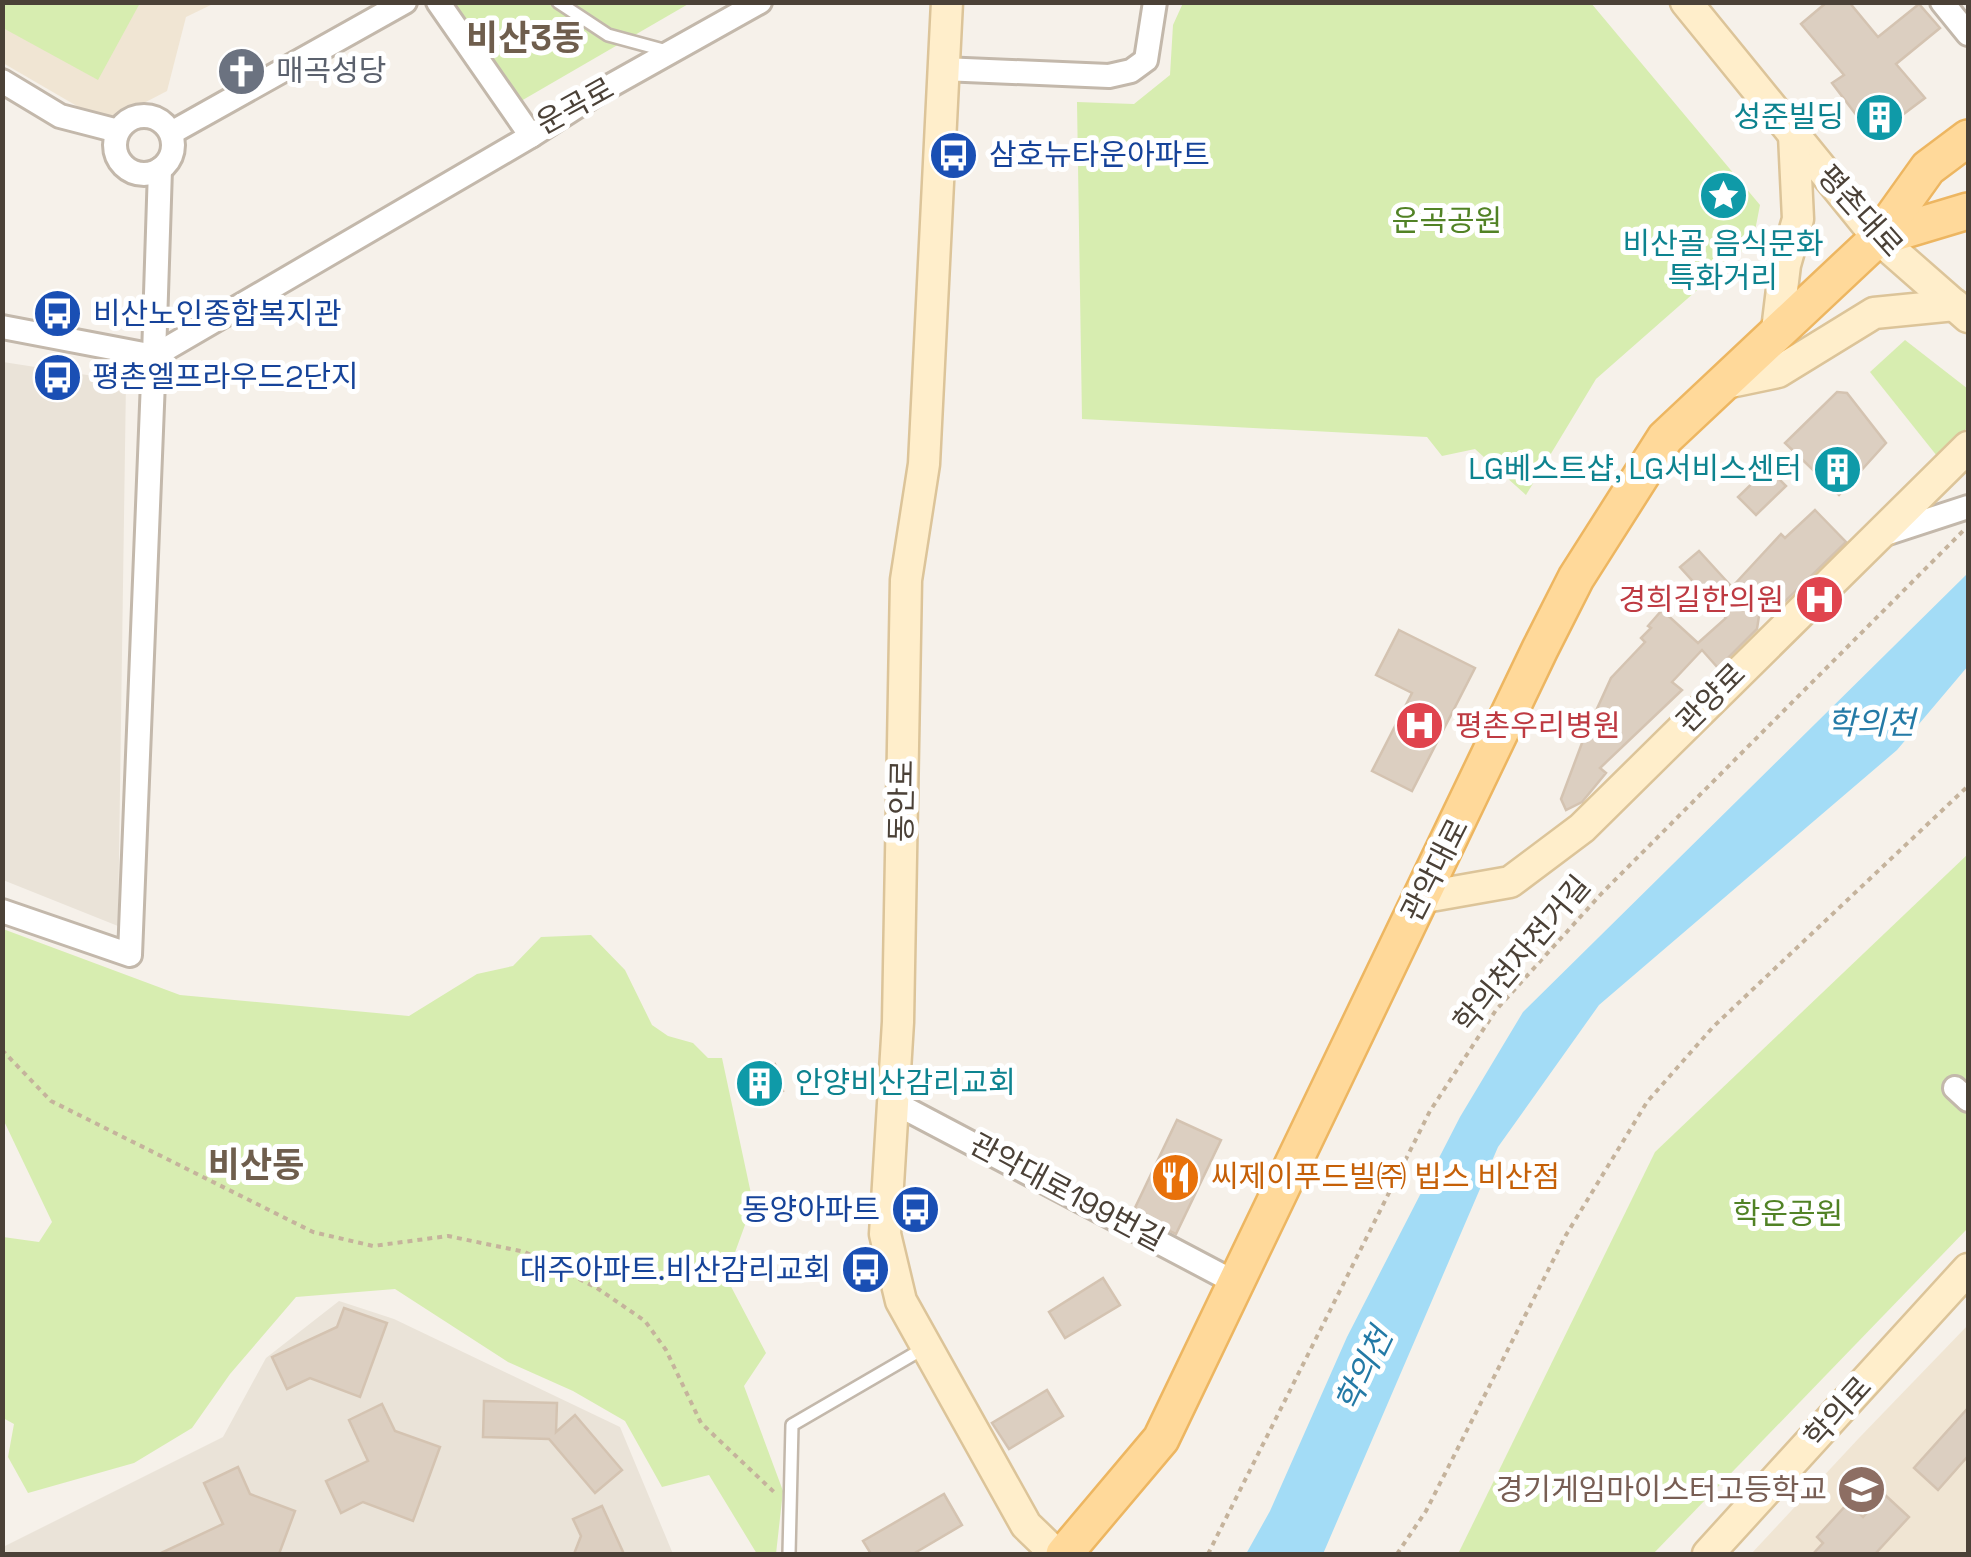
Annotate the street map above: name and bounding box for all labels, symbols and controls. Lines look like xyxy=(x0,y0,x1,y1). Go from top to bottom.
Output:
district label: 비산3동 xyxy=(466,16,584,60)
church icon: 매곡성당 xyxy=(215,45,267,97)
place label: 매곡성당 xyxy=(276,51,386,90)
street label: 운곡로 xyxy=(529,68,620,143)
building icon: 성준빌딩 xyxy=(1853,91,1905,143)
place label: 성준빌딩 xyxy=(1734,97,1844,136)
bus stop icon: 삼호뉴타운아파트 xyxy=(928,129,980,181)
place label: 삼호뉴타운아파트 xyxy=(989,135,1210,174)
street label: 평촌대로 xyxy=(1809,157,1912,265)
place icon: 비산골 음식문화 특화거리 xyxy=(1697,169,1749,221)
park label: 운곡공원 xyxy=(1392,201,1502,240)
place label: 비산골 음식문화 특화거리 xyxy=(1623,224,1823,297)
bus stop icon: 비산노인종합복지관 xyxy=(32,288,84,340)
place label: 비산노인종합복지관 xyxy=(93,294,341,333)
bus stop icon: 평촌엘프라우드2단지 xyxy=(31,351,83,403)
place label: 평촌엘프라우드2단지 xyxy=(92,357,359,396)
building icon: LG베스트샵, LG서비스센터 xyxy=(1811,443,1863,495)
place label: LG베스트샵, LG서비스센터 xyxy=(1468,449,1802,488)
hospital icon: 경희길한의원 xyxy=(1793,574,1845,626)
place label: 경희길한의원 xyxy=(1618,580,1784,619)
street label: 관양로 xyxy=(1668,655,1754,741)
hospital icon: 평촌우리병원 xyxy=(1394,700,1446,752)
water label: 학의천 xyxy=(1827,703,1919,743)
place label: 평촌우리병원 xyxy=(1455,706,1621,745)
street label: 동안로 xyxy=(881,759,922,843)
street label: 관악대로 xyxy=(1392,812,1477,928)
street label: 학의천자전거길 xyxy=(1445,867,1599,1040)
building icon: 안양비산감리교회 xyxy=(734,1057,786,1109)
place label: 안양비산감리교회 xyxy=(795,1063,1016,1102)
street label: 관악대로199번길 xyxy=(963,1124,1171,1259)
district label: 비산동 xyxy=(208,1143,304,1187)
restaurant icon: 씨제이푸드빌㈜ 빕스 비산점 xyxy=(1150,1151,1202,1203)
place label: 씨제이푸드빌㈜ 빕스 비산점 xyxy=(1211,1157,1560,1196)
bus stop icon: 동양아파트 xyxy=(889,1184,941,1236)
place label: 동양아파트 xyxy=(742,1190,880,1229)
park label: 학운공원 xyxy=(1733,1194,1843,1233)
bus stop icon: 대주아파트.비산감리교회 xyxy=(840,1244,892,1296)
place label: 대주아파트.비산감리교회 xyxy=(520,1250,831,1289)
water label: 학의천 xyxy=(1327,1318,1403,1418)
street label: 학의로 xyxy=(1795,1368,1880,1455)
school or university icon: 경기게임마이스터고등학교 xyxy=(1836,1464,1888,1516)
place label: 경기게임마이스터고등학교 xyxy=(1496,1470,1827,1509)

